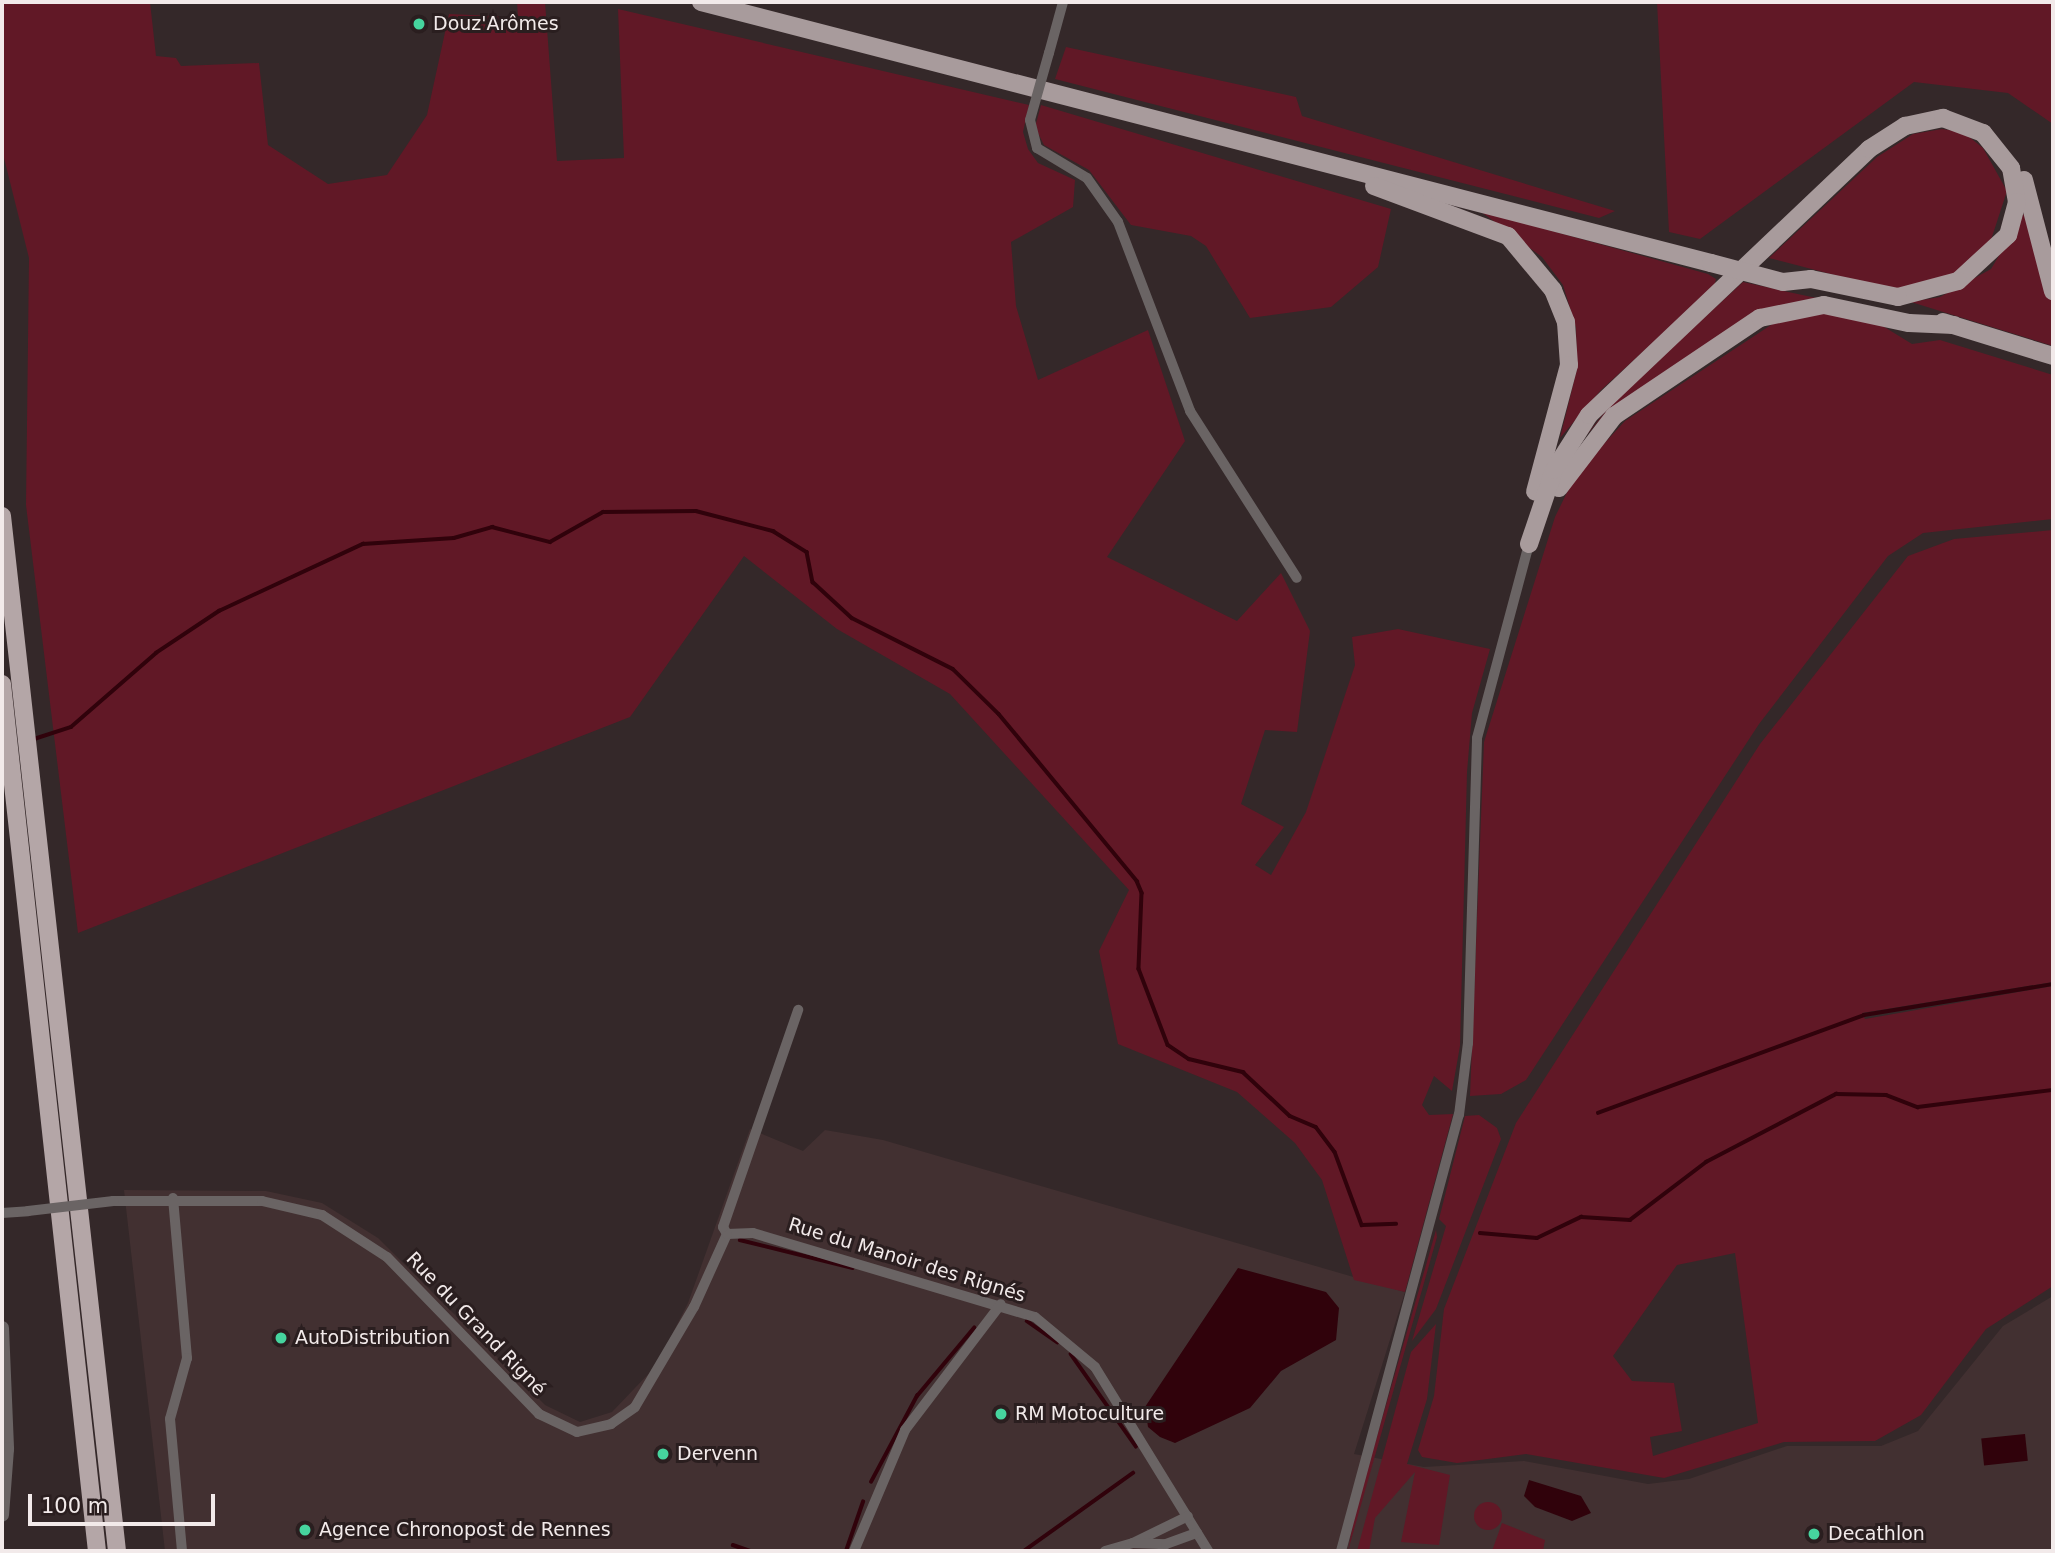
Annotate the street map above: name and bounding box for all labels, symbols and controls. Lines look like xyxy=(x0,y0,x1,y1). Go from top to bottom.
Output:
place label: Douz'Arômes xyxy=(433,13,559,35)
marker: Douz'Arômes xyxy=(411,16,427,32)
street label: Rue du Manoir des Rignés xyxy=(786,1213,1028,1307)
street label: Rue du Grand Rigné xyxy=(402,1247,550,1401)
place label: AutoDistribution xyxy=(295,1327,450,1349)
marker: AutoDistribution xyxy=(273,1330,289,1346)
place label: RM Motoculture xyxy=(1015,1403,1164,1425)
marker: RM Motoculture xyxy=(993,1406,1009,1422)
place label: Dervenn xyxy=(677,1443,758,1465)
marker: Dervenn xyxy=(655,1446,671,1462)
scale bar xyxy=(32,1480,219,1524)
text: 100 m xyxy=(41,1494,108,1518)
place label: Agence Chronopost de Rennes xyxy=(319,1519,611,1541)
marker: Agence Chronopost de Rennes xyxy=(297,1522,313,1538)
place label: Decathlon xyxy=(1828,1523,1925,1545)
marker: Decathlon xyxy=(1806,1526,1822,1542)

